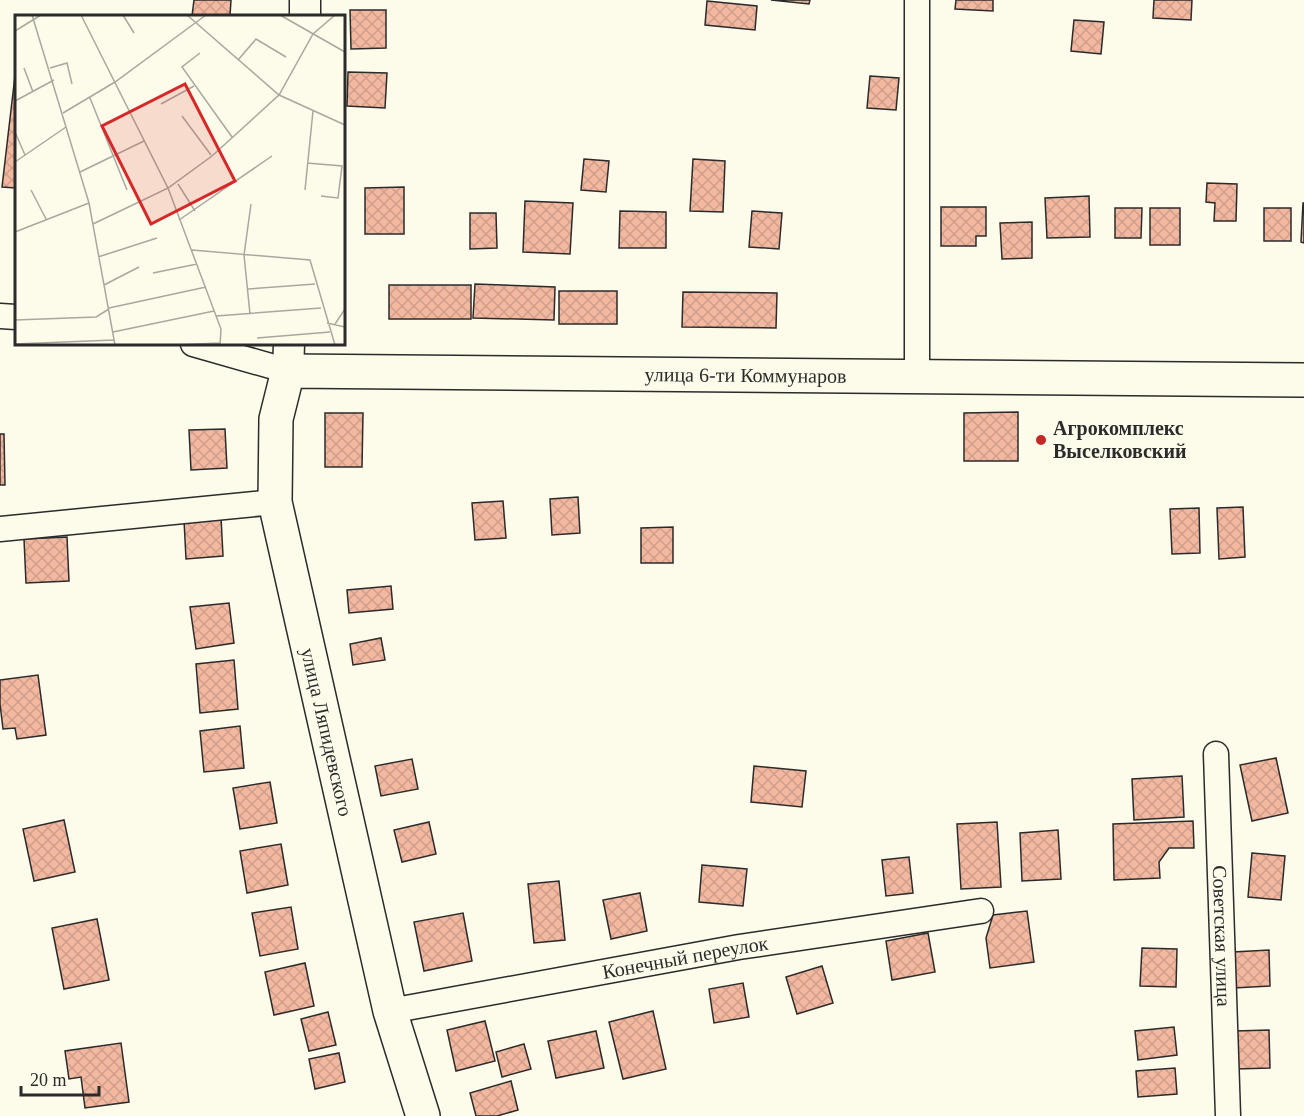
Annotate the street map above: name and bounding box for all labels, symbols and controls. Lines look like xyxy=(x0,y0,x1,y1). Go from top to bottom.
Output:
inset map xyxy=(15,15,345,345)
street label: улица 6-ти Коммунаров xyxy=(645,363,847,388)
place label: Агрокомплекс Выселковский xyxy=(1053,417,1186,462)
marker: Агрокомплекс Выселковский xyxy=(1034,433,1048,447)
street label: улица Ляпидевского xyxy=(296,646,357,819)
street label: Советская улица xyxy=(1209,865,1235,1007)
street label: Конечный переулок xyxy=(600,932,770,983)
scale bar xyxy=(21,1059,99,1097)
text: 20 m xyxy=(30,1070,67,1090)

